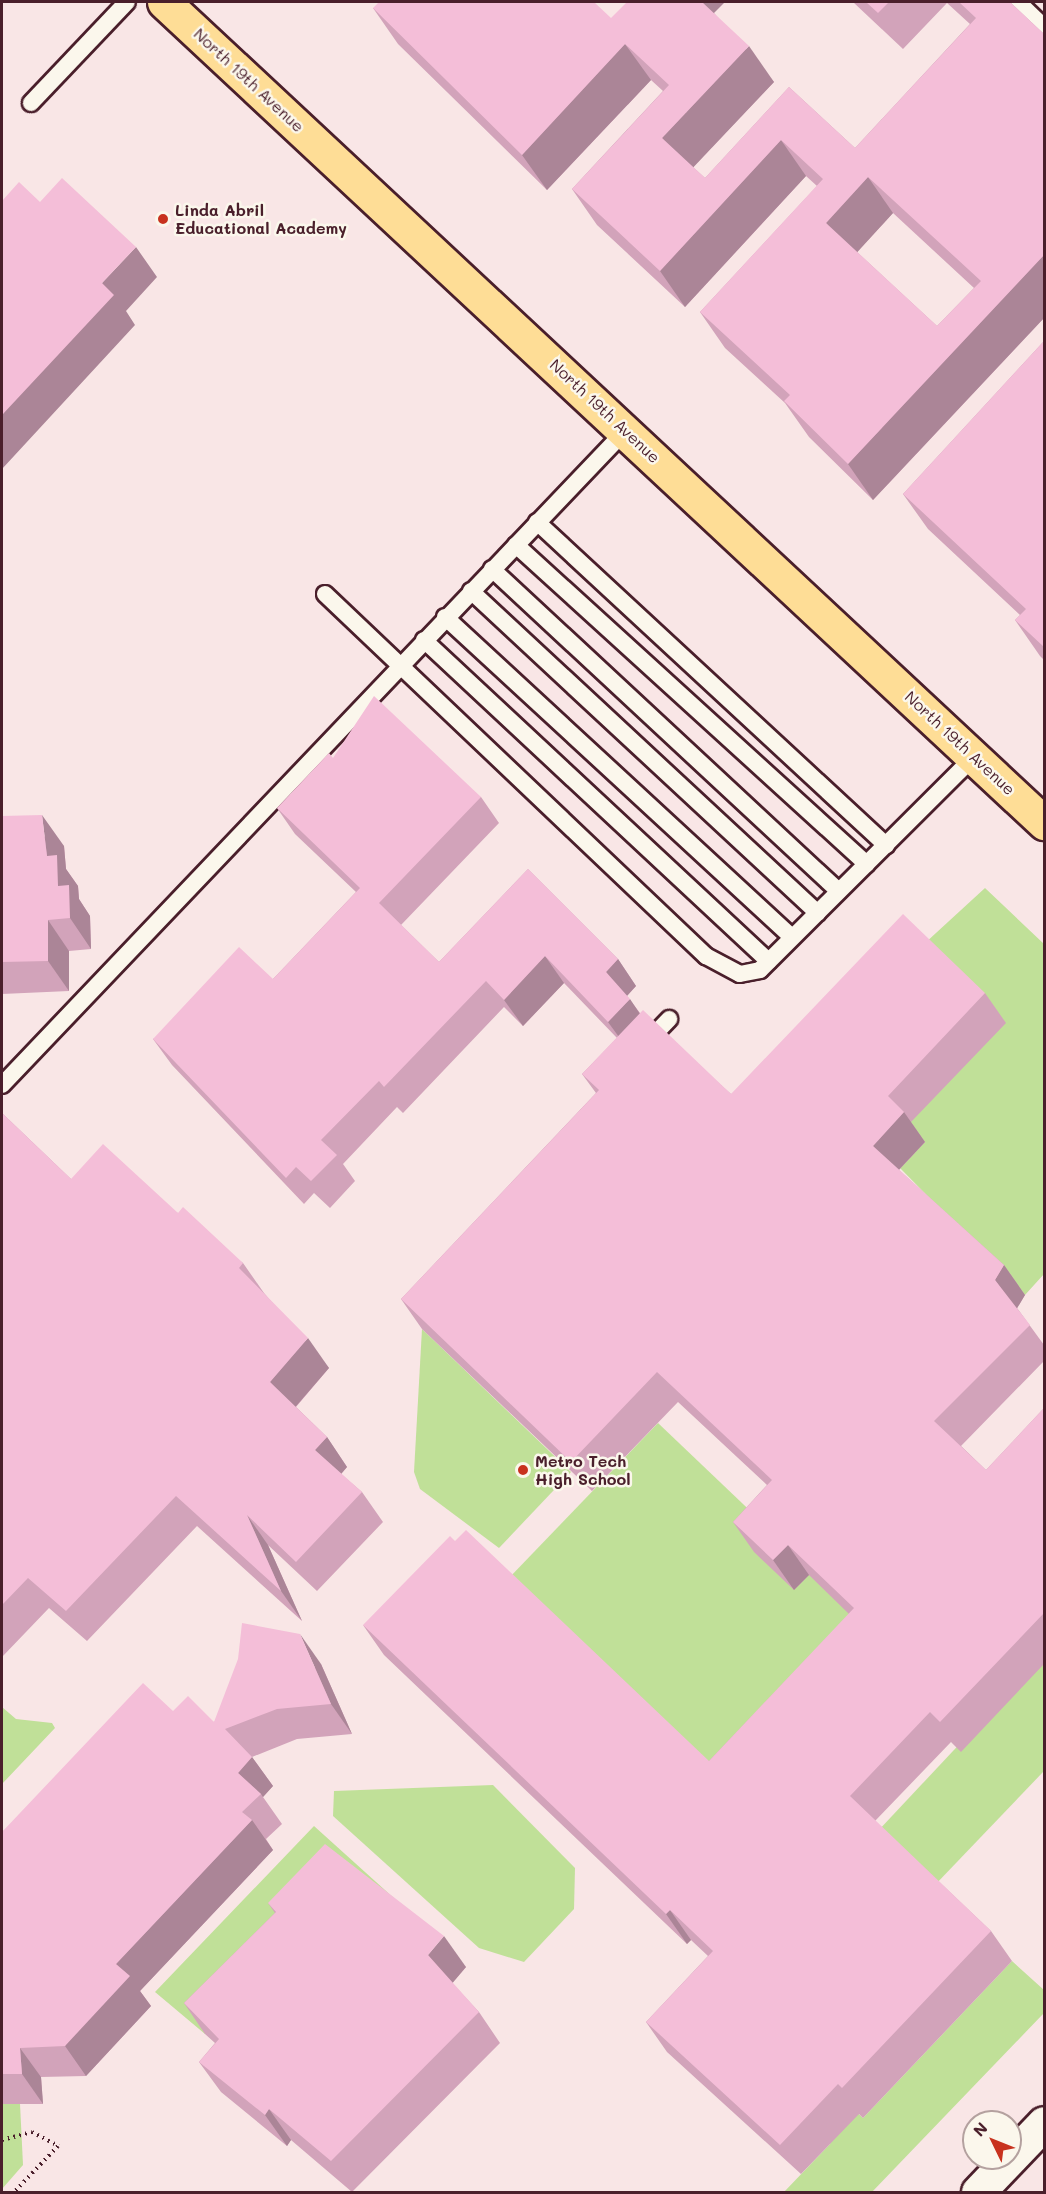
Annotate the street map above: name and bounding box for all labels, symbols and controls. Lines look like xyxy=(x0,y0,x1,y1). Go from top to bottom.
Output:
street label: North 19th Avenue xyxy=(190,24,308,136)
place label: Linda Abril Educational Academy xyxy=(175,200,347,238)
marker: Linda Abril Educational Academy xyxy=(156,212,170,226)
street label: North 19th Avenue xyxy=(546,355,664,467)
street label: North 19th Avenue xyxy=(901,687,1019,799)
place label: Metro Tech High School xyxy=(535,1451,631,1489)
marker: Metro Tech High School xyxy=(516,1463,530,1477)
north arrow xyxy=(962,2110,1022,2170)
text: N xyxy=(968,2117,992,2140)

